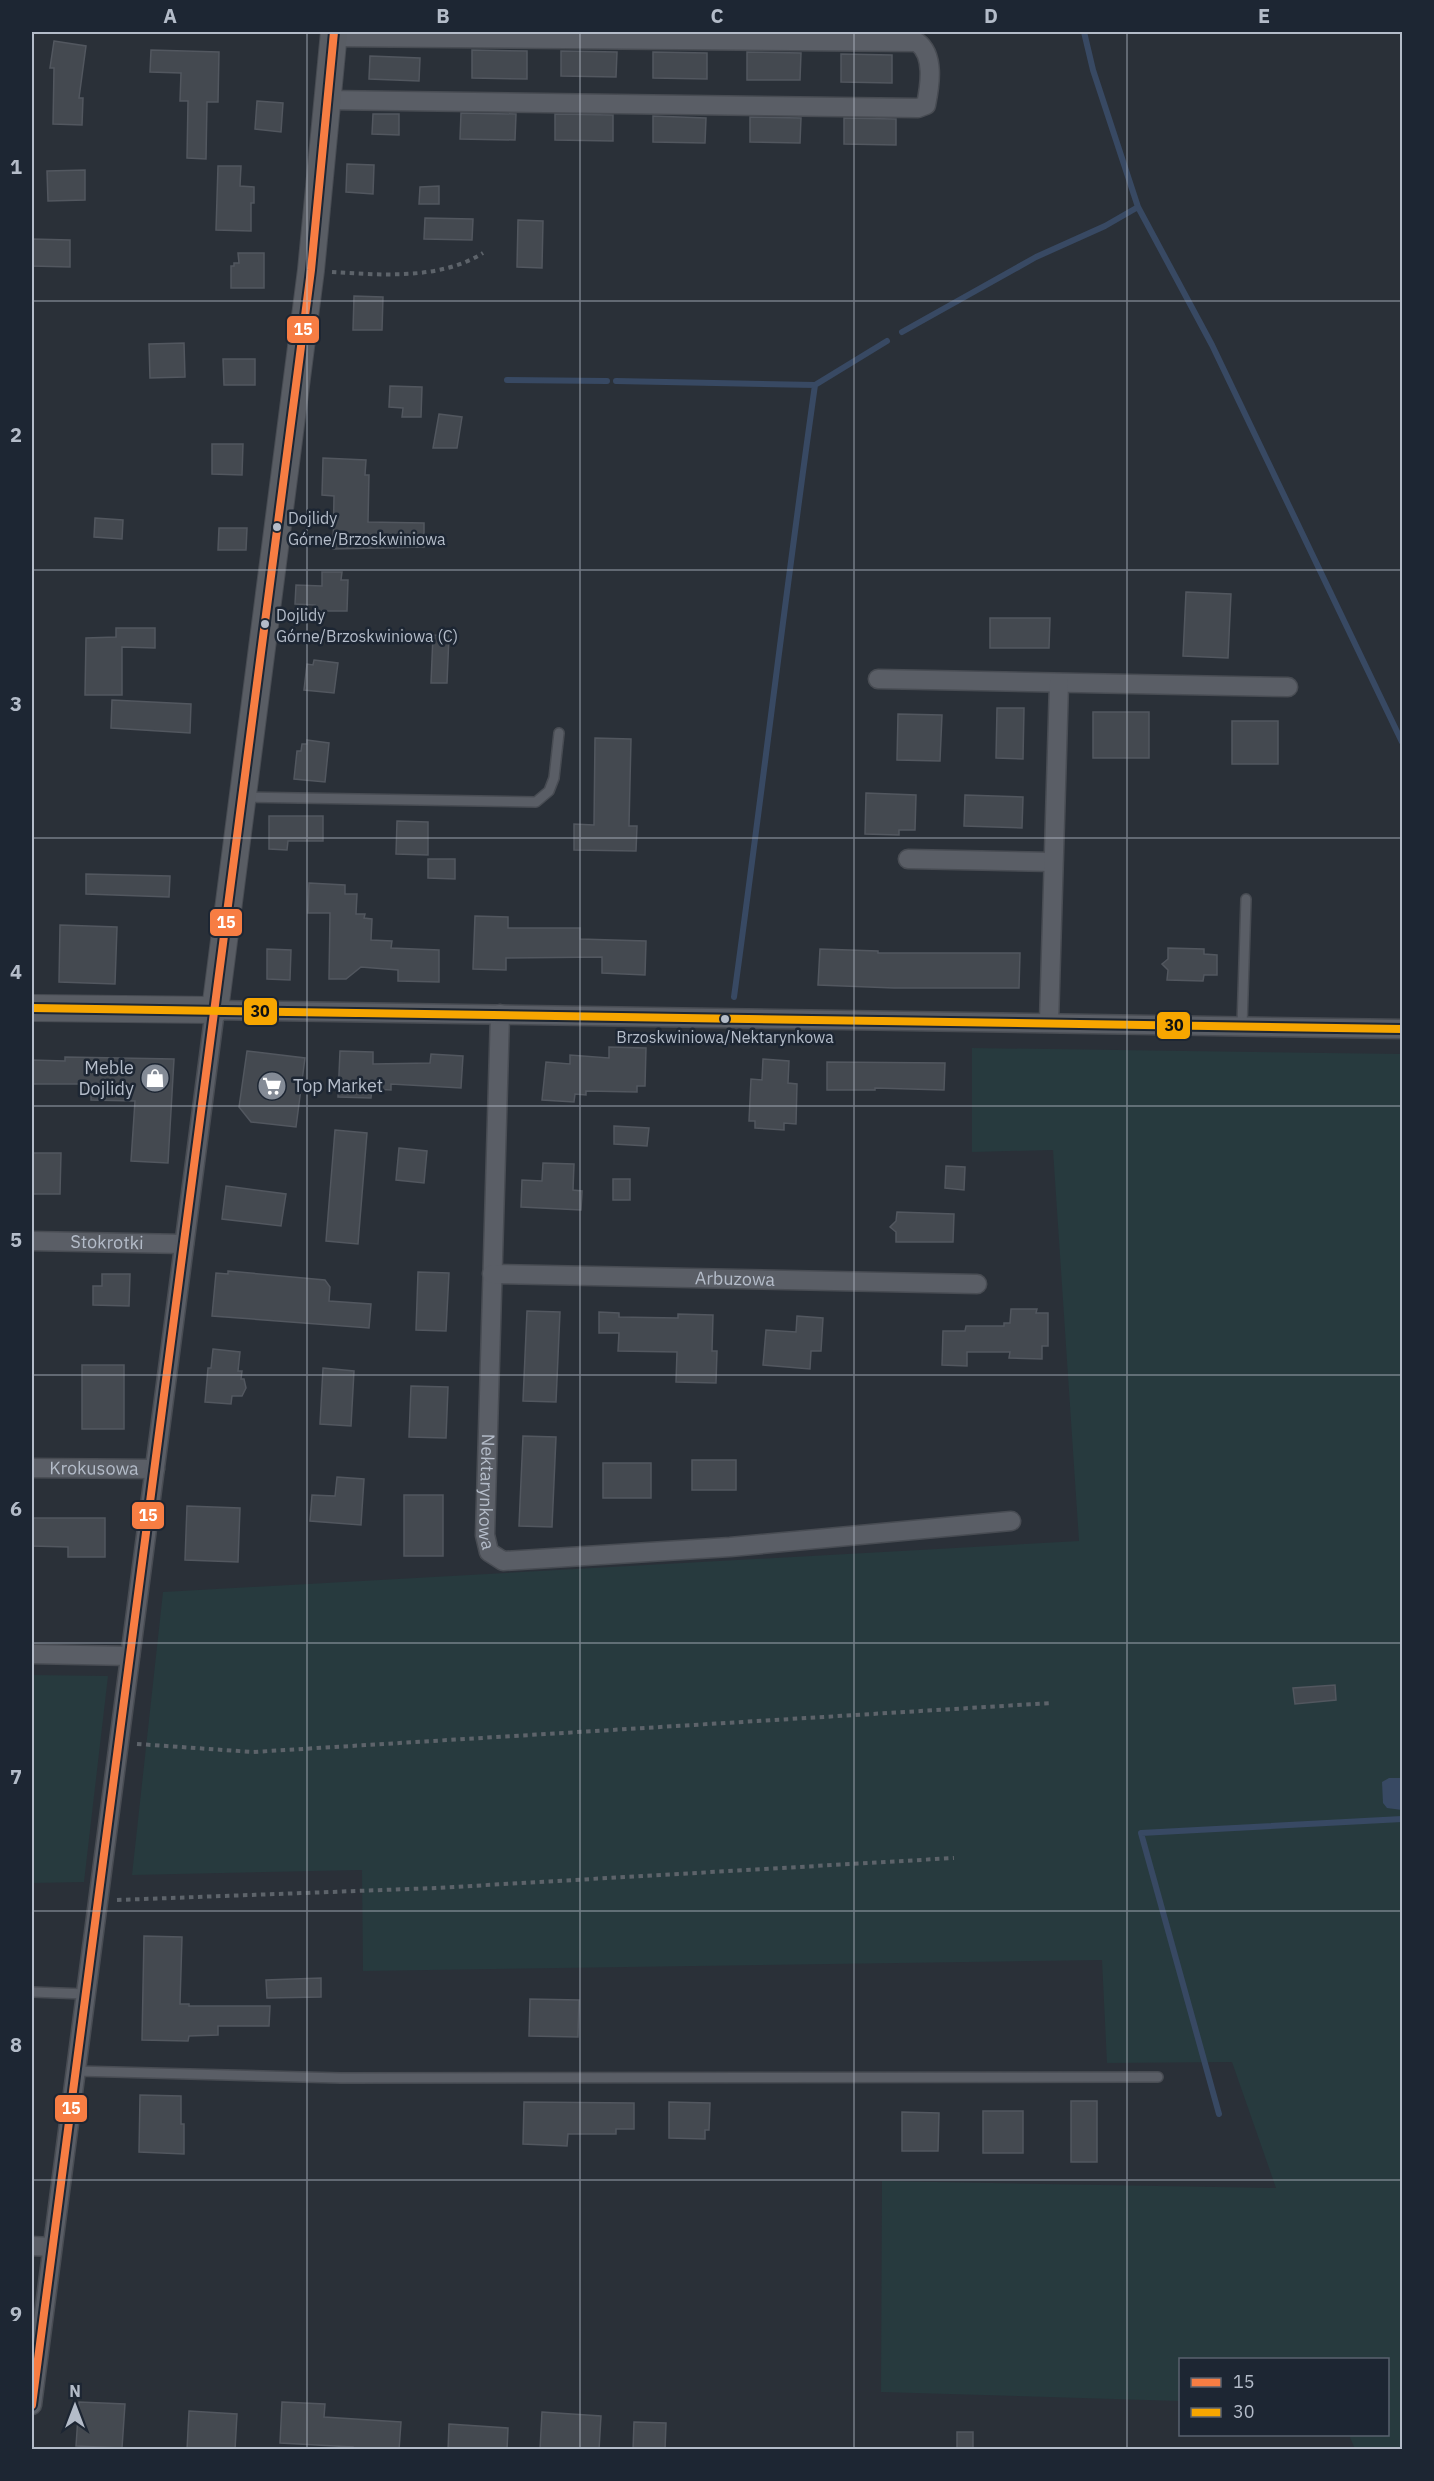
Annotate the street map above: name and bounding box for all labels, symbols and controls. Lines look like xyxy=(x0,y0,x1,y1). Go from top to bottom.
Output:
text: A xyxy=(163,2,177,29)
text: B xyxy=(436,2,450,29)
text: C xyxy=(710,2,724,29)
text: D xyxy=(984,2,998,29)
text: E xyxy=(1258,2,1270,29)
text: 1 xyxy=(10,153,22,180)
line badge: 15 xyxy=(286,315,320,344)
text: 15 xyxy=(293,319,313,339)
text: 2 xyxy=(10,421,22,448)
place label: Dojlidy Górne/Brzoskwiniowa xyxy=(288,508,446,549)
marker: Dojlidy Górne/Brzoskwiniowa xyxy=(271,521,283,533)
place label: Dojlidy Górne/Brzoskwiniowa (C) xyxy=(276,605,458,646)
marker: Dojlidy Górne/Brzoskwiniowa (C) xyxy=(259,618,271,630)
text: 3 xyxy=(10,690,22,717)
line badge: 15 xyxy=(209,908,243,937)
text: 15 xyxy=(216,912,236,932)
text: 4 xyxy=(10,958,22,985)
line badge: 30 xyxy=(243,997,278,1026)
text: 30 xyxy=(250,1001,270,1021)
line badge: 30 xyxy=(1156,1011,1191,1040)
marker: Brzoskwiniowa/Nektarynkowa xyxy=(719,1013,731,1025)
text: 30 xyxy=(1164,1015,1184,1035)
place label: Brzoskwiniowa/Nektarynkowa xyxy=(616,1027,834,1047)
place label: Meble Dojlidy xyxy=(79,1056,134,1100)
shop icon: Meble Dojlidy xyxy=(139,1062,171,1094)
supermarket icon: Top Market xyxy=(256,1070,288,1102)
place label: Top Market xyxy=(293,1074,383,1097)
text: 5 xyxy=(10,1226,22,1253)
street label: Stokrotki xyxy=(70,1230,144,1254)
street label: Arbuzowa xyxy=(695,1266,776,1291)
street label: Nektarynkowa xyxy=(474,1433,500,1552)
street label: Krokusowa xyxy=(49,1456,139,1480)
text: 6 xyxy=(10,1495,22,1522)
line badge: 15 xyxy=(131,1501,165,1530)
text: 15 xyxy=(138,1505,158,1525)
text: 7 xyxy=(10,1763,22,1790)
text: 8 xyxy=(10,2031,22,2058)
line badge: 15 xyxy=(54,2094,88,2123)
text: 15 xyxy=(61,2098,81,2118)
text: 9 xyxy=(10,2300,22,2327)
legend xyxy=(1179,2358,1389,2436)
text: 15 xyxy=(1233,2370,1255,2393)
north arrow xyxy=(45,2376,105,2436)
text: N xyxy=(69,2381,81,2401)
text: 30 xyxy=(1233,2400,1255,2423)

